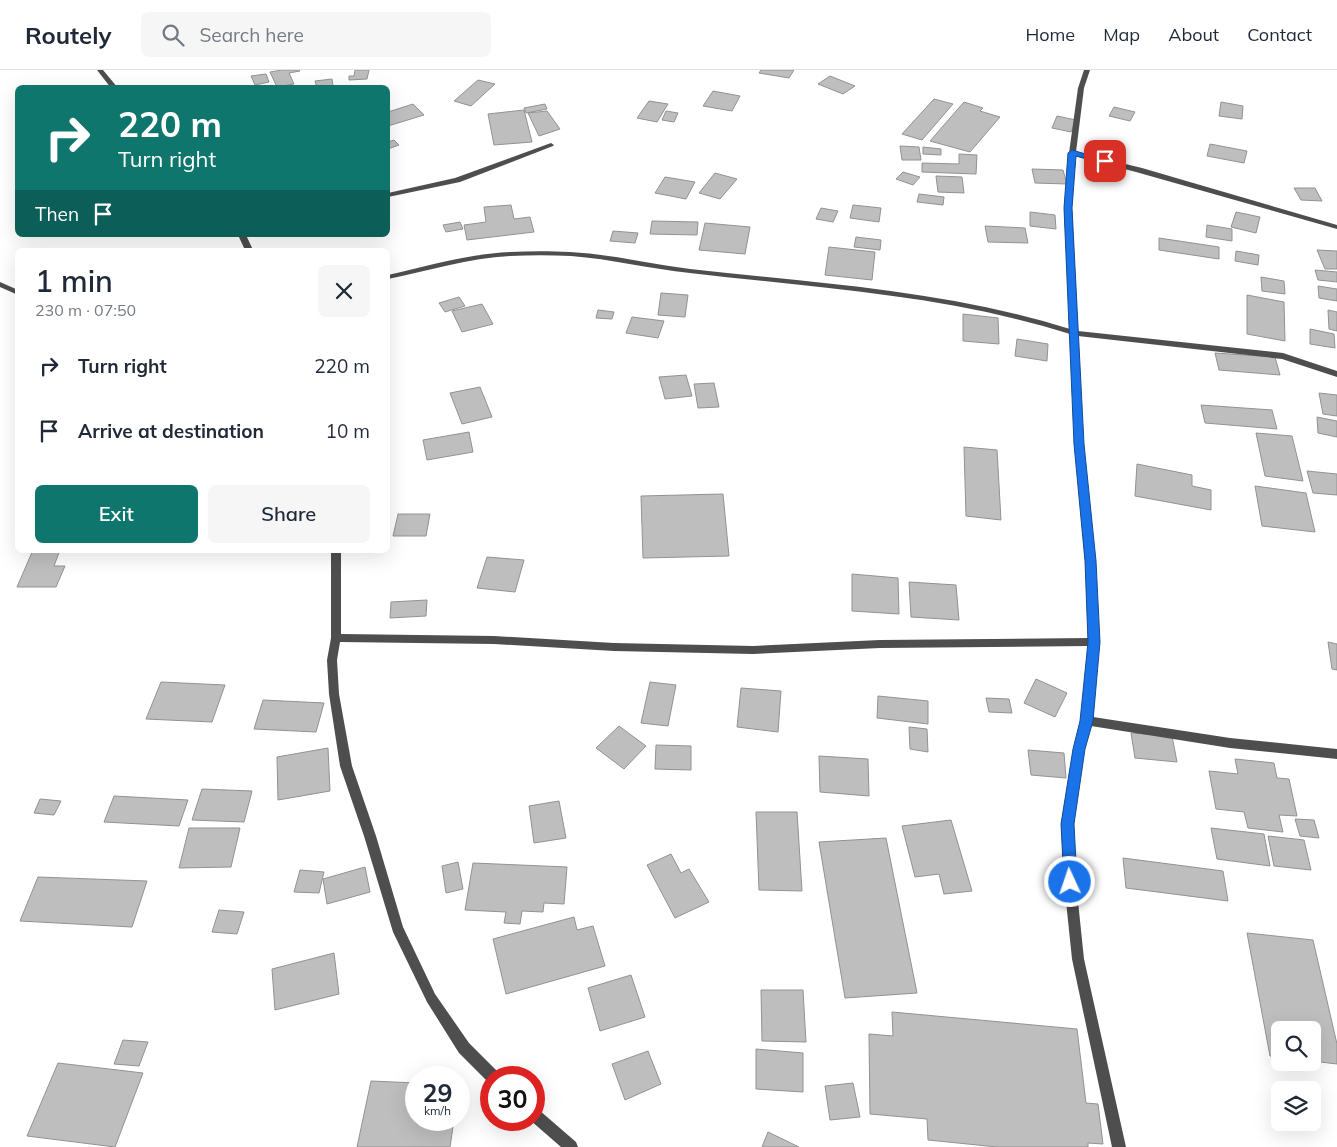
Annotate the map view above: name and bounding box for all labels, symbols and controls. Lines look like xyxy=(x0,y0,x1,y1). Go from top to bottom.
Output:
search box xyxy=(141,12,491,57)
text: Routely xyxy=(25,20,111,50)
icon: search xyxy=(159,21,187,49)
text: Search here xyxy=(199,23,304,47)
text: Home xyxy=(1025,23,1075,46)
text: Map xyxy=(1103,23,1140,46)
text: About xyxy=(1168,23,1219,46)
text: Contact xyxy=(1247,23,1312,46)
text: 220 m xyxy=(118,102,222,146)
icon: right xyxy=(35,105,100,170)
pin xyxy=(1084,140,1126,182)
text: Turn right xyxy=(118,145,216,173)
icon: arrive xyxy=(1091,147,1119,175)
icon: arrive xyxy=(89,200,117,228)
text: Then xyxy=(35,202,79,226)
text: 1 min xyxy=(35,262,113,300)
button: close xyxy=(318,265,370,317)
text: 230 m · 07:50 xyxy=(35,300,136,320)
icon: right xyxy=(35,352,63,380)
text: Turn right xyxy=(78,354,167,378)
text: 220 m xyxy=(314,354,370,378)
icon: arrive xyxy=(35,417,63,445)
text: Arrive at destination xyxy=(78,419,264,443)
text: 10 m xyxy=(326,419,370,443)
button: Exit xyxy=(35,485,198,543)
button: Share xyxy=(208,485,370,543)
position arrow xyxy=(1043,855,1095,907)
map controls xyxy=(1271,1021,1321,1131)
button: search xyxy=(1271,1021,1321,1071)
speed limit sign: 30 xyxy=(480,1066,545,1131)
text: 29 xyxy=(422,1077,453,1108)
button: layers xyxy=(1271,1081,1321,1131)
text: km/h xyxy=(424,1103,451,1118)

